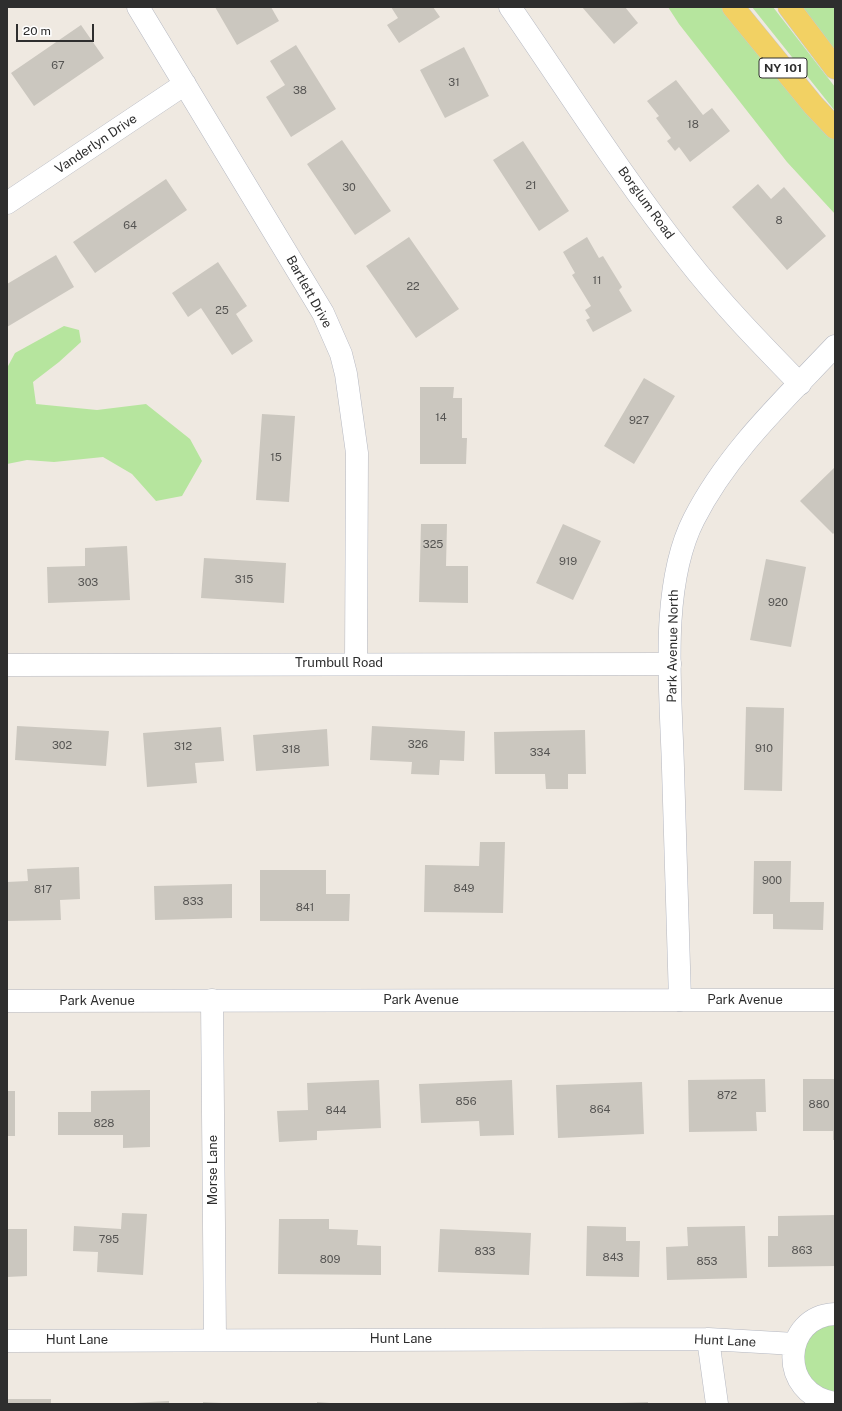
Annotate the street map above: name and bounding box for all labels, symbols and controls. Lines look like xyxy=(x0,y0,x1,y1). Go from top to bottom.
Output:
scale bar xyxy=(18,16,96,42)
text: 20 m xyxy=(23,24,51,38)
road number: NY 101 xyxy=(759,58,807,78)
house number: 67 xyxy=(51,59,65,73)
house number: 31 xyxy=(448,76,460,90)
house number: 38 xyxy=(293,84,307,98)
street label: Vanderlyn Drive xyxy=(52,111,140,177)
house number: 18 xyxy=(687,118,699,132)
street label: Borglum Road xyxy=(615,164,677,242)
house number: 21 xyxy=(525,179,537,193)
house number: 30 xyxy=(342,181,356,195)
house number: 8 xyxy=(775,214,783,228)
house number: 64 xyxy=(123,219,137,233)
street label: Bartlett Drive xyxy=(283,253,335,331)
house number: 11 xyxy=(593,274,601,288)
house number: 22 xyxy=(406,280,420,294)
house number: 25 xyxy=(215,304,229,318)
house number: 14 xyxy=(435,411,447,425)
house number: 927 xyxy=(629,414,649,428)
house number: 15 xyxy=(270,451,282,465)
house number: 325 xyxy=(423,538,443,552)
house number: 919 xyxy=(559,555,577,569)
house number: 315 xyxy=(235,573,253,587)
house number: 303 xyxy=(78,576,98,590)
street label: Park Avenue North xyxy=(664,589,682,703)
house number: 920 xyxy=(768,596,788,610)
street label: Trumbull Road xyxy=(295,655,383,671)
house number: 326 xyxy=(408,738,428,752)
house number: 302 xyxy=(52,739,72,753)
house number: 312 xyxy=(174,740,192,754)
house number: 910 xyxy=(755,742,773,756)
house number: 318 xyxy=(282,743,300,757)
house number: 334 xyxy=(530,746,550,760)
house number: 900 xyxy=(762,874,782,888)
house number: 849 xyxy=(454,882,474,896)
house number: 817 xyxy=(34,883,52,897)
house number: 833 xyxy=(183,895,203,909)
house number: 841 xyxy=(296,901,314,915)
street label: Park Avenue xyxy=(383,992,459,1008)
street label: Park Avenue xyxy=(707,992,783,1008)
street label: Park Avenue xyxy=(59,993,135,1009)
house number: 872 xyxy=(717,1089,737,1103)
house number: 856 xyxy=(455,1095,477,1109)
house number: 880 xyxy=(809,1098,829,1112)
house number: 864 xyxy=(590,1103,610,1117)
house number: 844 xyxy=(326,1104,346,1118)
house number: 828 xyxy=(94,1117,114,1131)
street label: Morse Lane xyxy=(205,1135,221,1205)
house number: 795 xyxy=(99,1233,119,1247)
house number: 863 xyxy=(792,1244,812,1258)
house number: 833 xyxy=(475,1245,495,1259)
house number: 843 xyxy=(603,1251,623,1265)
house number: 809 xyxy=(320,1253,340,1267)
house number: 853 xyxy=(696,1255,718,1269)
street label: Hunt Lane xyxy=(370,1331,432,1347)
street label: Hunt Lane xyxy=(46,1332,108,1348)
street label: Hunt Lane xyxy=(693,1332,757,1350)

